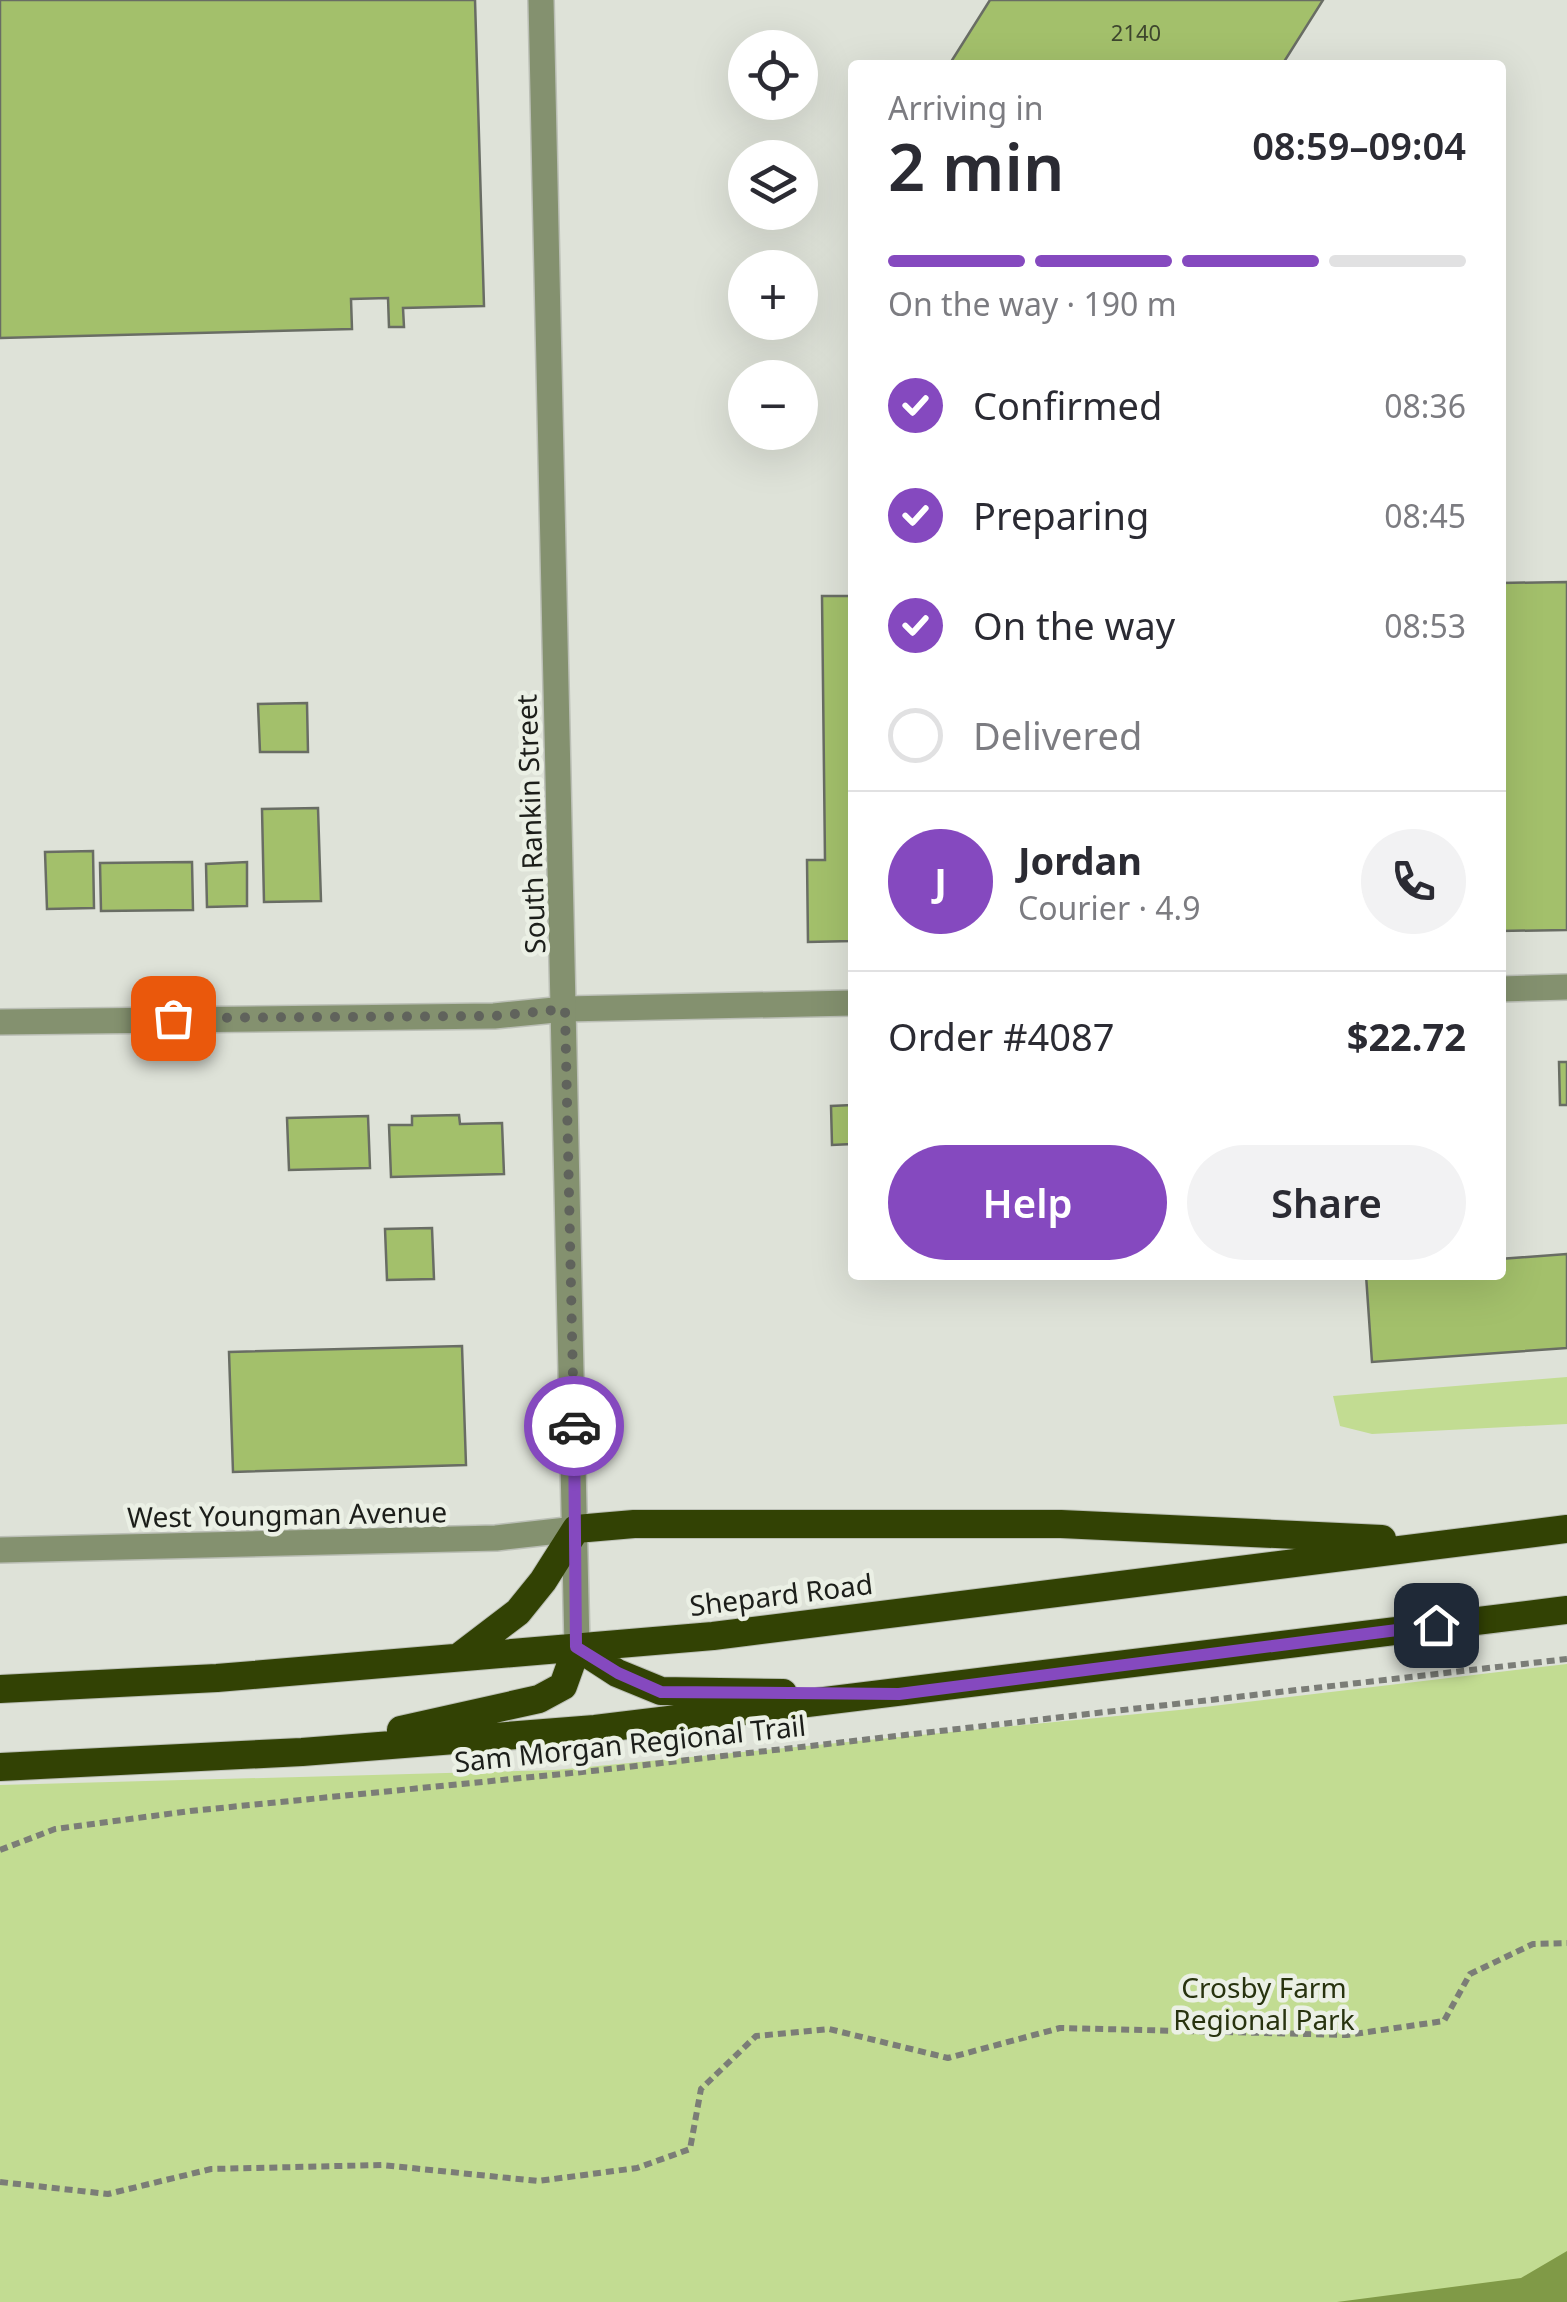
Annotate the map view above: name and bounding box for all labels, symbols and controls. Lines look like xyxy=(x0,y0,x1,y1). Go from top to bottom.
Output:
house number: 2140 xyxy=(1111,17,1161,47)
map controls xyxy=(728,30,818,450)
button: locate xyxy=(728,30,818,120)
text: Arriving in xyxy=(888,86,1043,129)
text: 08:59–09:04 xyxy=(1252,119,1466,171)
text: 2 min xyxy=(888,122,1064,210)
button: layers xyxy=(728,140,818,230)
button: + xyxy=(728,250,818,340)
text: On the way · 190 m xyxy=(888,282,1177,325)
button: − xyxy=(728,360,818,450)
icon: check xyxy=(888,378,943,433)
text: Confirmed xyxy=(973,379,1162,431)
text: 08:36 xyxy=(1384,384,1466,427)
icon: check xyxy=(888,488,943,543)
text: Preparing xyxy=(973,489,1149,541)
text: 08:45 xyxy=(1384,494,1466,537)
icon: check xyxy=(888,598,943,653)
text: On the way xyxy=(973,599,1175,651)
text: 08:53 xyxy=(1384,604,1466,647)
street label: South Rankin Street xyxy=(506,694,554,954)
text: Delivered xyxy=(973,709,1142,761)
button: phone xyxy=(1361,829,1466,934)
text: Jordan xyxy=(1018,834,1142,886)
text: J xyxy=(934,855,947,907)
text: Courier · 4.9 xyxy=(1018,886,1201,929)
pin xyxy=(131,976,216,1061)
icon: bag xyxy=(146,991,201,1046)
text: Order #4087 xyxy=(888,1010,1114,1062)
text: $22.72 xyxy=(1347,1010,1466,1062)
button: Help xyxy=(888,1145,1167,1260)
button: Share xyxy=(1187,1145,1466,1260)
courier xyxy=(524,1376,624,1476)
icon: car xyxy=(547,1399,602,1454)
street label: West Youngman Avenue xyxy=(127,1492,447,1536)
street label: Shepard Road xyxy=(687,1564,875,1624)
pin xyxy=(1394,1583,1479,1668)
icon: home xyxy=(1409,1598,1464,1653)
street label: Sam Morgan Regional Trail xyxy=(452,1706,808,1780)
park label: Crosby Farm Regional Park xyxy=(1173,1968,1355,2038)

